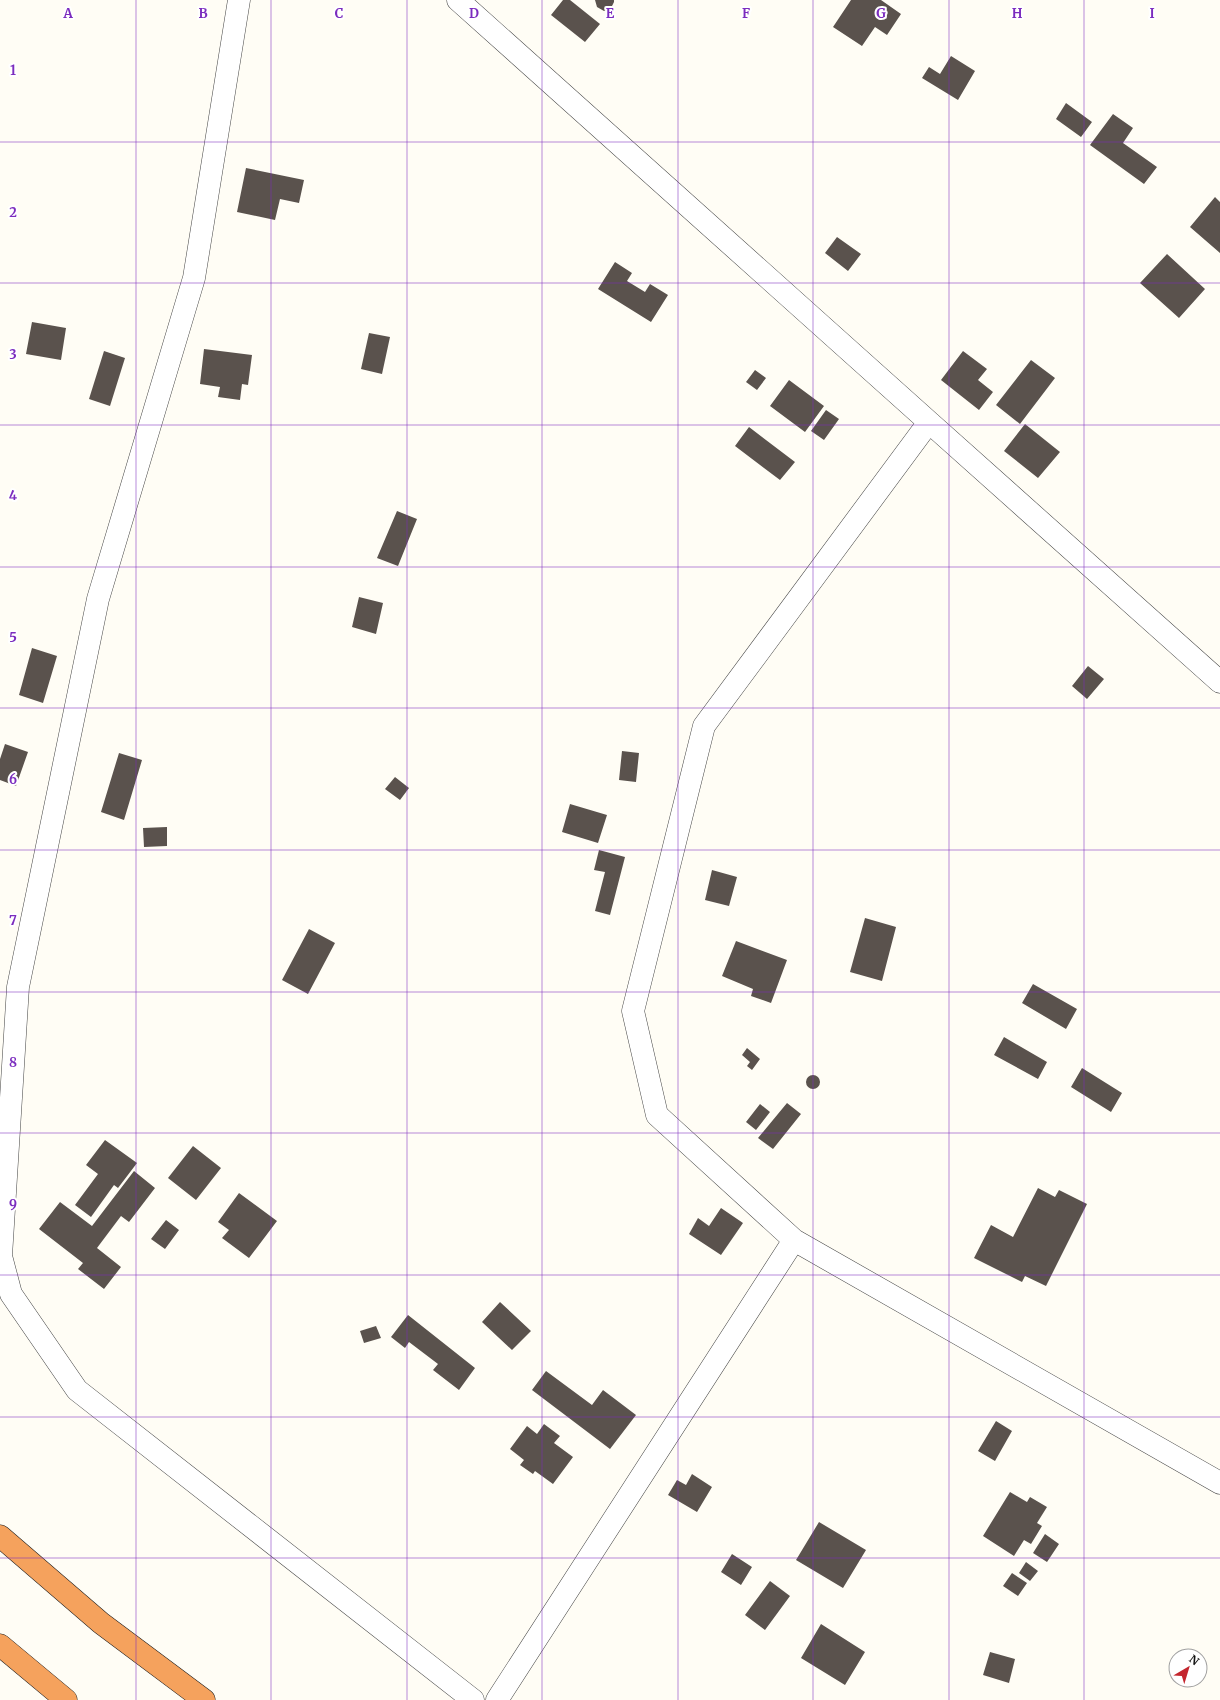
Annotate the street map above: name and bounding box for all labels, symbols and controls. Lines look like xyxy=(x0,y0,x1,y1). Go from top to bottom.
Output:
text: A xyxy=(62,5,73,22)
text: B xyxy=(198,5,208,22)
text: C xyxy=(335,5,344,22)
text: D xyxy=(469,5,479,22)
text: E xyxy=(606,5,615,22)
text: F xyxy=(742,5,750,22)
text: G xyxy=(876,5,886,22)
text: H xyxy=(1012,5,1023,22)
text: I xyxy=(1149,5,1155,22)
text: 1 xyxy=(10,62,16,79)
text: 2 xyxy=(9,204,17,221)
text: 3 xyxy=(9,346,17,363)
text: 4 xyxy=(9,487,18,504)
text: 5 xyxy=(9,629,17,646)
text: 6 xyxy=(9,771,17,788)
text: 7 xyxy=(9,912,17,929)
text: 8 xyxy=(9,1054,17,1071)
text: 9 xyxy=(9,1196,17,1213)
north arrow xyxy=(1168,1648,1208,1688)
text: N xyxy=(1186,1652,1202,1668)

